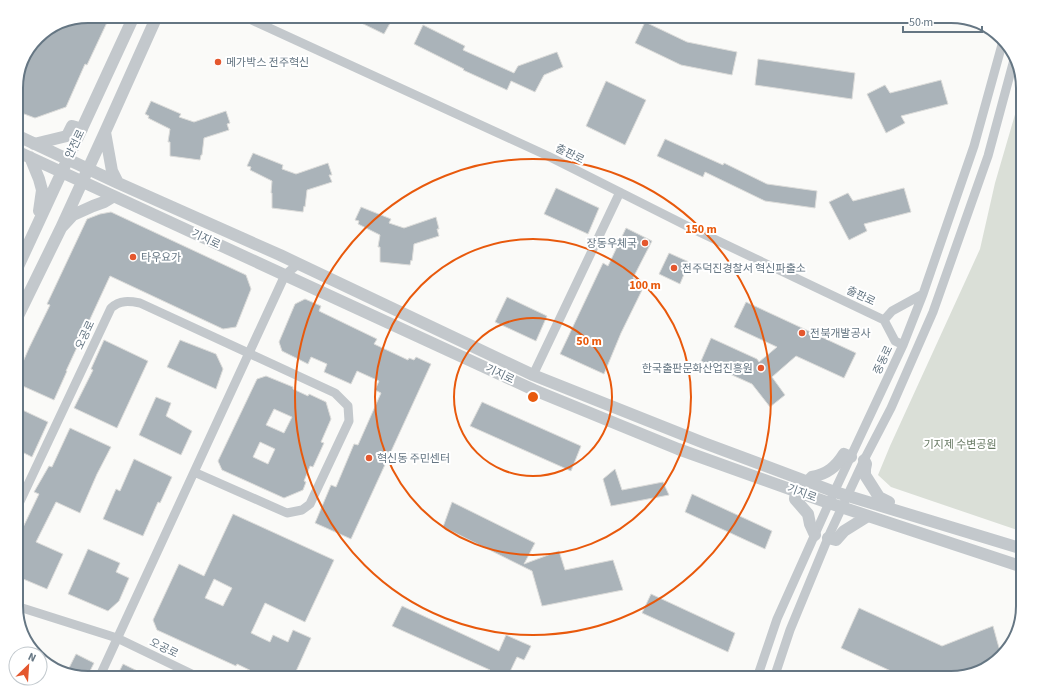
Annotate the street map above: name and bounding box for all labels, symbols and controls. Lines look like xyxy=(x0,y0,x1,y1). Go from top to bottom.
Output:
scale bar xyxy=(903,8,982,34)
text: 50 m xyxy=(909,14,933,31)
place label: 메가박스 전주혁신 xyxy=(226,55,309,70)
marker: 메가박스 전주혁신 xyxy=(213,57,223,67)
street label: 안전로 xyxy=(62,127,88,161)
street label: 출판로 xyxy=(553,141,587,167)
text: 150 m xyxy=(685,221,717,238)
street label: 기지로 xyxy=(189,226,223,252)
place label: 장동우체국 xyxy=(586,236,637,251)
marker: 장동우체국 xyxy=(640,238,650,248)
place label: 타우요가 xyxy=(141,250,181,265)
marker: 타우요가 xyxy=(128,252,138,262)
place label: 전주덕진경찰서 혁신파출소 xyxy=(682,261,806,276)
marker: 전주덕진경찰서 혁신파출소 xyxy=(669,263,679,273)
text: 100 m xyxy=(629,277,661,294)
street label: 출판로 xyxy=(844,283,878,309)
street label: 오공로 xyxy=(72,318,98,352)
place label: 전북개발공사 xyxy=(810,326,871,341)
marker: 전북개발공사 xyxy=(797,328,807,338)
text: 50 m xyxy=(576,333,602,350)
street label: 중동로 xyxy=(870,343,896,377)
street label: 기지로 xyxy=(483,361,517,387)
place label: 한국출판문화산업진흥원 xyxy=(642,361,753,376)
marker: 한국출판문화산업진흥원 xyxy=(756,363,766,373)
centre of rings xyxy=(526,390,540,404)
park label: 기지제 수변공원 xyxy=(923,437,997,452)
place label: 혁신동 주민센터 xyxy=(377,451,450,466)
marker: 혁신동 주민센터 xyxy=(364,453,374,463)
street label: 기지로 xyxy=(785,481,819,505)
street label: 오공로 xyxy=(147,635,181,661)
north arrow xyxy=(8,646,48,686)
text: N xyxy=(26,649,39,666)

